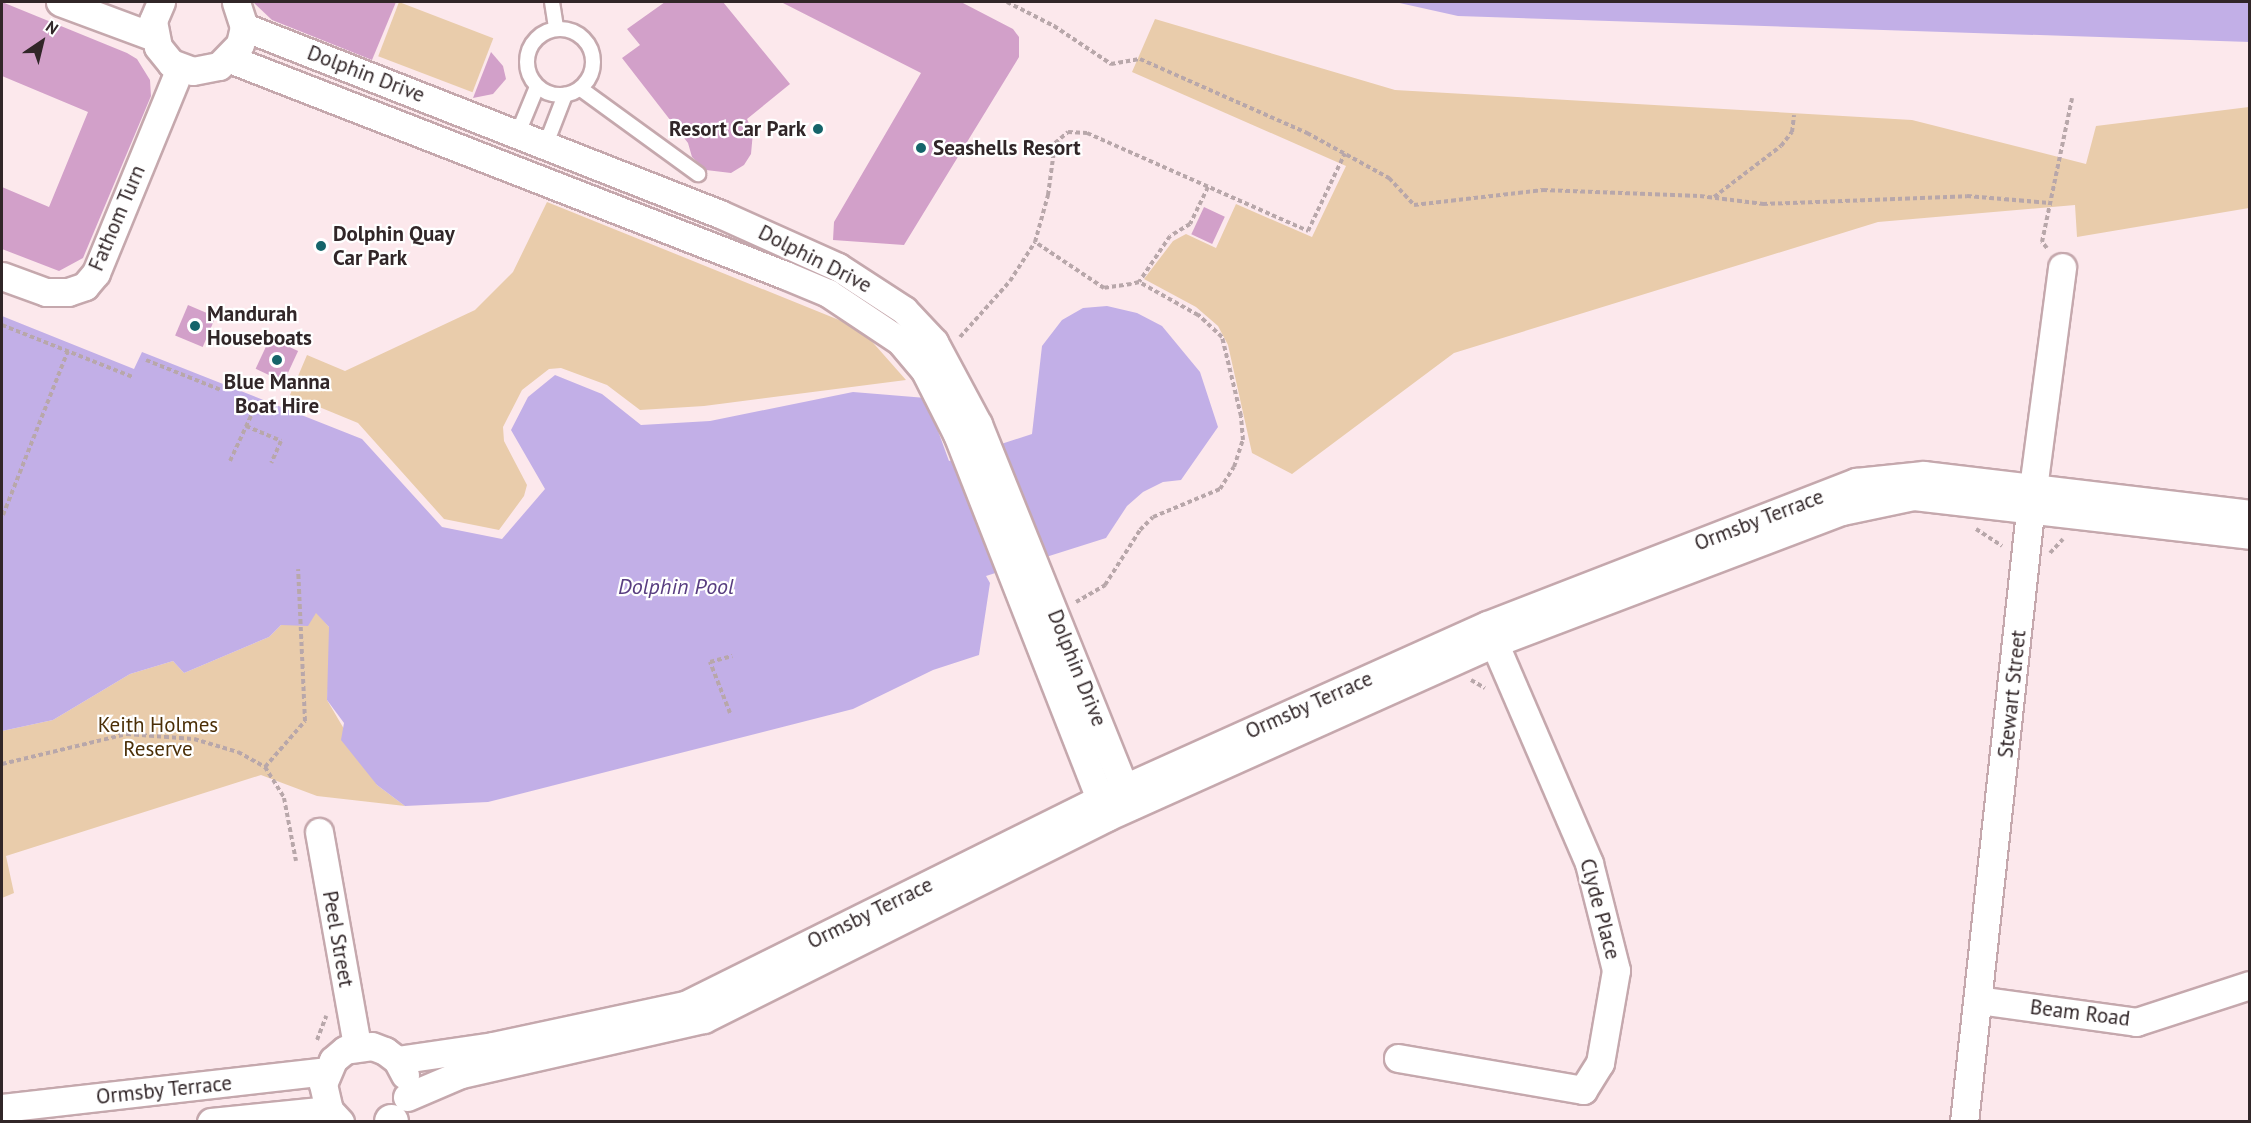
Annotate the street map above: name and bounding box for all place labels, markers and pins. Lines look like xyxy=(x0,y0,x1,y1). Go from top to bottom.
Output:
place label: Resort Car Park xyxy=(669,116,806,142)
marker: Resort Car Park xyxy=(811,122,825,136)
place label: Seashells Resort xyxy=(933,135,1080,161)
marker: Seashells Resort xyxy=(914,141,928,155)
place label: Dolphin Quay Car Park xyxy=(333,221,455,271)
marker: Dolphin Quay Car Park xyxy=(314,239,328,253)
place label: Mandurah Houseboats xyxy=(207,301,312,351)
marker: Mandurah Houseboats xyxy=(188,319,202,333)
marker: Blue Manna Boat Hire xyxy=(270,353,284,367)
place label: Blue Manna Boat Hire xyxy=(224,369,330,419)

